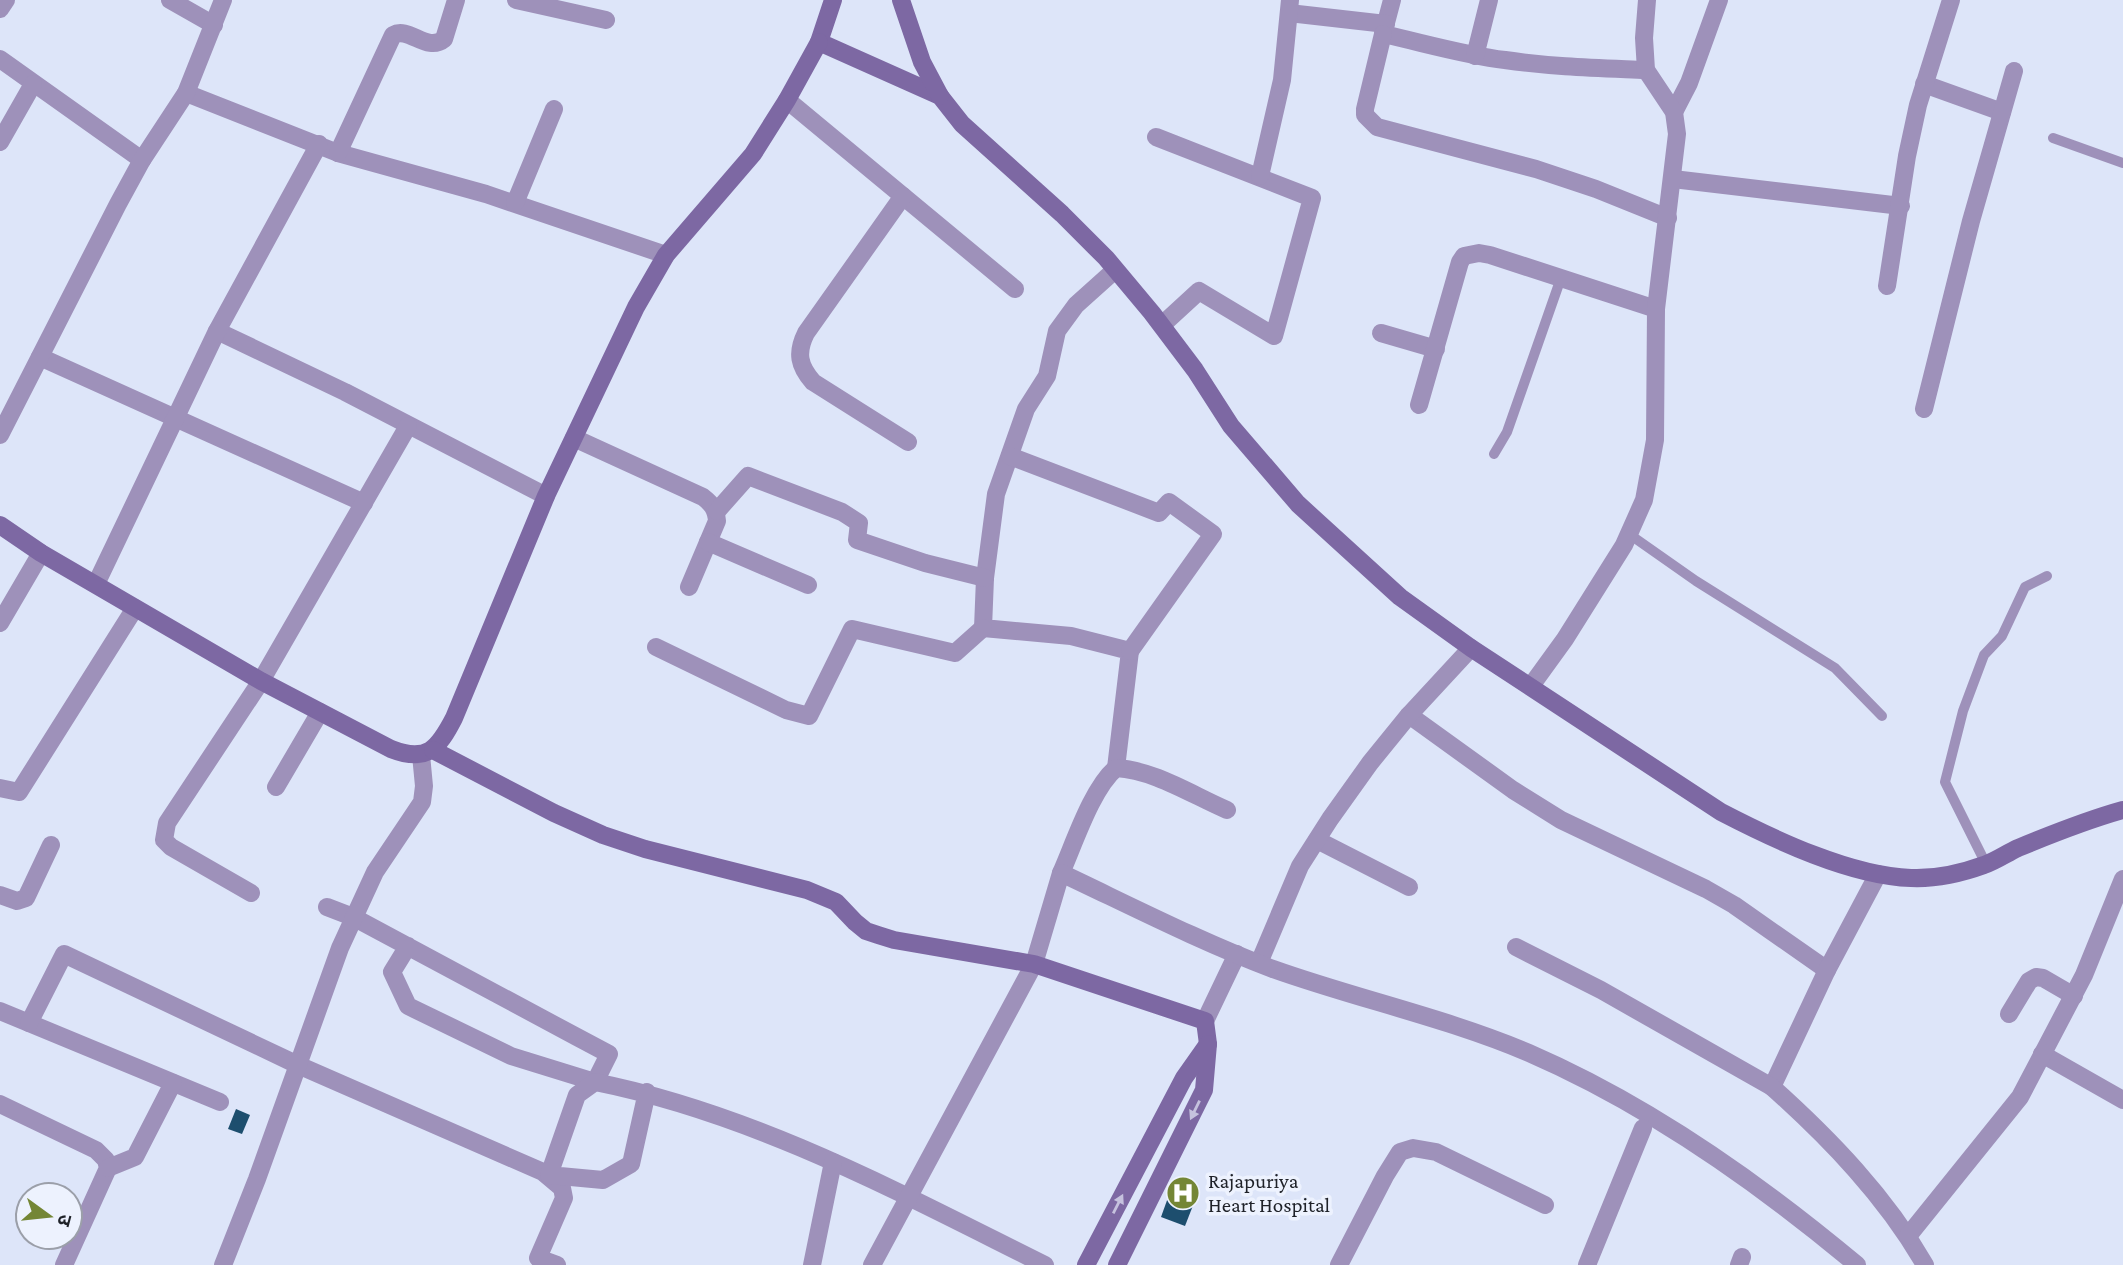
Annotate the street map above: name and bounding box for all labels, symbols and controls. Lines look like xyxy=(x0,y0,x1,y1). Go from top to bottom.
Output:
one-way arrow xyxy=(1189,1100,1200,1120)
place label: Rajapuriya Heart Hospital xyxy=(1208,1169,1330,1217)
hospital icon: Rajapuriya Heart Hospital xyxy=(1164,1174,1202,1212)
north arrow xyxy=(14,1181,84,1251)
one-way arrow xyxy=(1112,1194,1123,1214)
text: उ xyxy=(53,1212,77,1229)

